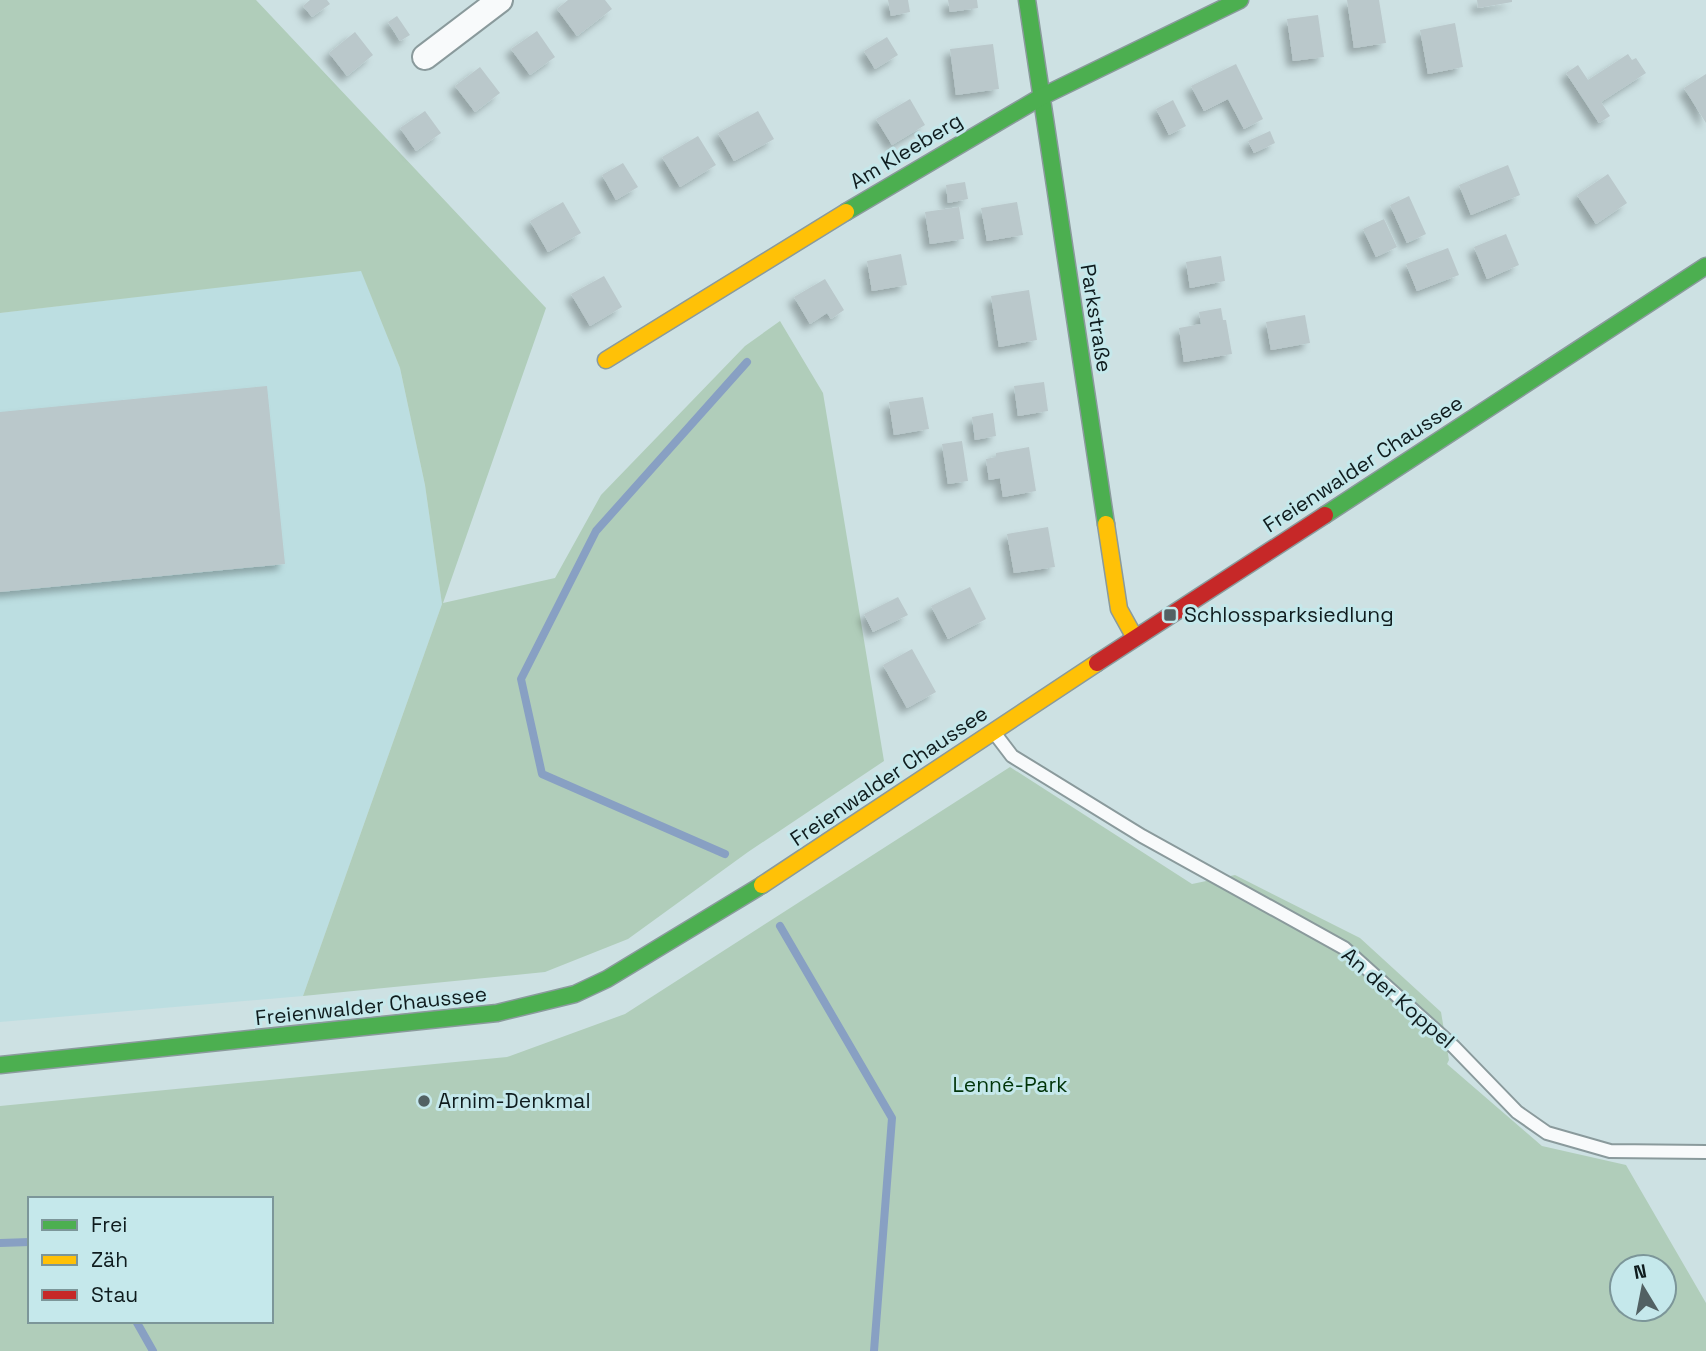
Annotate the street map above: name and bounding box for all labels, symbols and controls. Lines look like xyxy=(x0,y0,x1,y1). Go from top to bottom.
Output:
street label: Am Kleeberg xyxy=(845,106,967,195)
street label: Parkstraße xyxy=(1075,262,1118,374)
street label: Freienwalder Chaussee xyxy=(1258,389,1468,538)
place label: Schlossparksiedlung xyxy=(1184,601,1394,628)
marker: Schlossparksiedlung xyxy=(1162,607,1178,623)
street label: Freienwalder Chaussee xyxy=(785,699,993,852)
street label: An der Koppel xyxy=(1336,941,1460,1054)
street label: Freienwalder Chaussee xyxy=(254,980,488,1031)
park label: Lenné-Park xyxy=(952,1071,1068,1098)
place label: Arnim-Denkmal xyxy=(438,1087,591,1114)
marker: Arnim-Denkmal xyxy=(416,1093,432,1109)
legend xyxy=(28,1197,273,1323)
text: Frei xyxy=(91,1211,127,1238)
text: Zäh xyxy=(91,1246,128,1273)
north arrow xyxy=(1608,1253,1678,1323)
text: N xyxy=(1632,1258,1649,1285)
text: Stau xyxy=(91,1281,138,1308)

